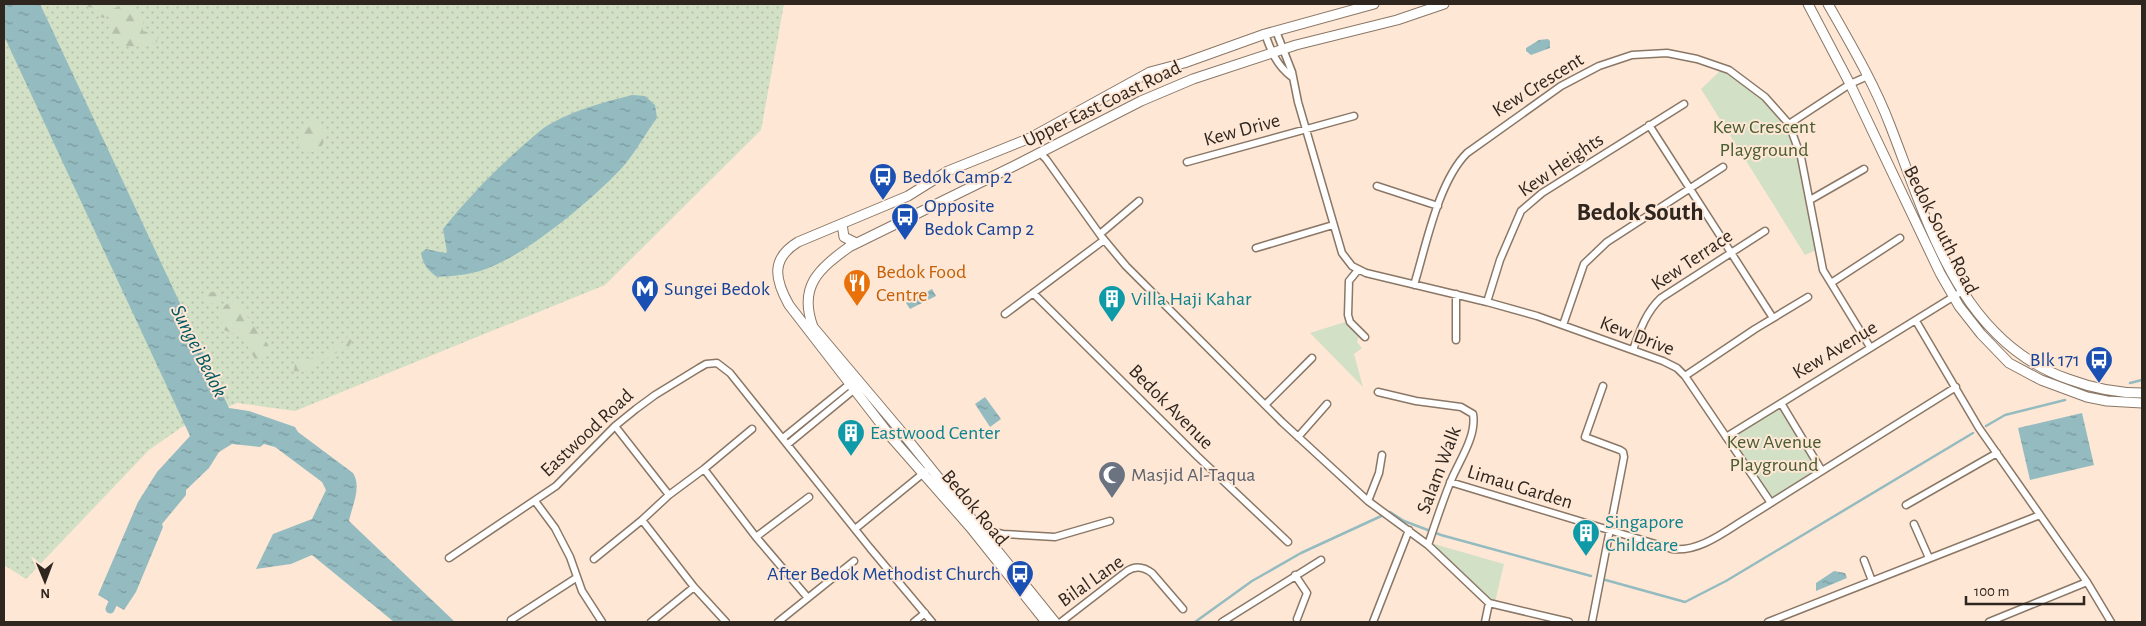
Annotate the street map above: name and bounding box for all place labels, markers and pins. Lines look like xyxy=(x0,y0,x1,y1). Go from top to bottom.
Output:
bus stop icon: Bedok Camp 2 xyxy=(868,162,898,201)
place label: Bedok Camp 2 xyxy=(902,167,1012,187)
place label: Opposite Bedok Camp 2 xyxy=(924,196,1034,239)
bus stop icon: Opposite Bedok Camp 2 xyxy=(890,202,920,241)
place label: Bedok Food Centre xyxy=(876,262,966,305)
restaurant icon: Bedok Food Centre xyxy=(842,268,872,307)
metro station icon: Sungei Bedok xyxy=(630,274,660,313)
place label: Sungei Bedok xyxy=(664,279,770,299)
building icon: Villa Haji Kahar xyxy=(1097,284,1127,323)
place label: Villa Haji Kahar xyxy=(1131,289,1252,309)
bus stop icon: Blk 171 xyxy=(2084,345,2114,384)
place label: Blk 171 xyxy=(2030,350,2080,370)
building icon: Eastwood Center xyxy=(836,418,866,457)
place label: Eastwood Center xyxy=(870,423,1001,443)
mosque icon: Masjid Al-Taqua xyxy=(1097,460,1127,499)
place label: Masjid Al-Taqua xyxy=(1131,465,1256,485)
place label: Singapore Childcare xyxy=(1605,512,1684,555)
building icon: Singapore Childcare xyxy=(1571,518,1601,557)
bus stop icon: After Bedok Methodist Church xyxy=(1005,559,1035,598)
place label: After Bedok Methodist Church xyxy=(767,564,1001,584)

